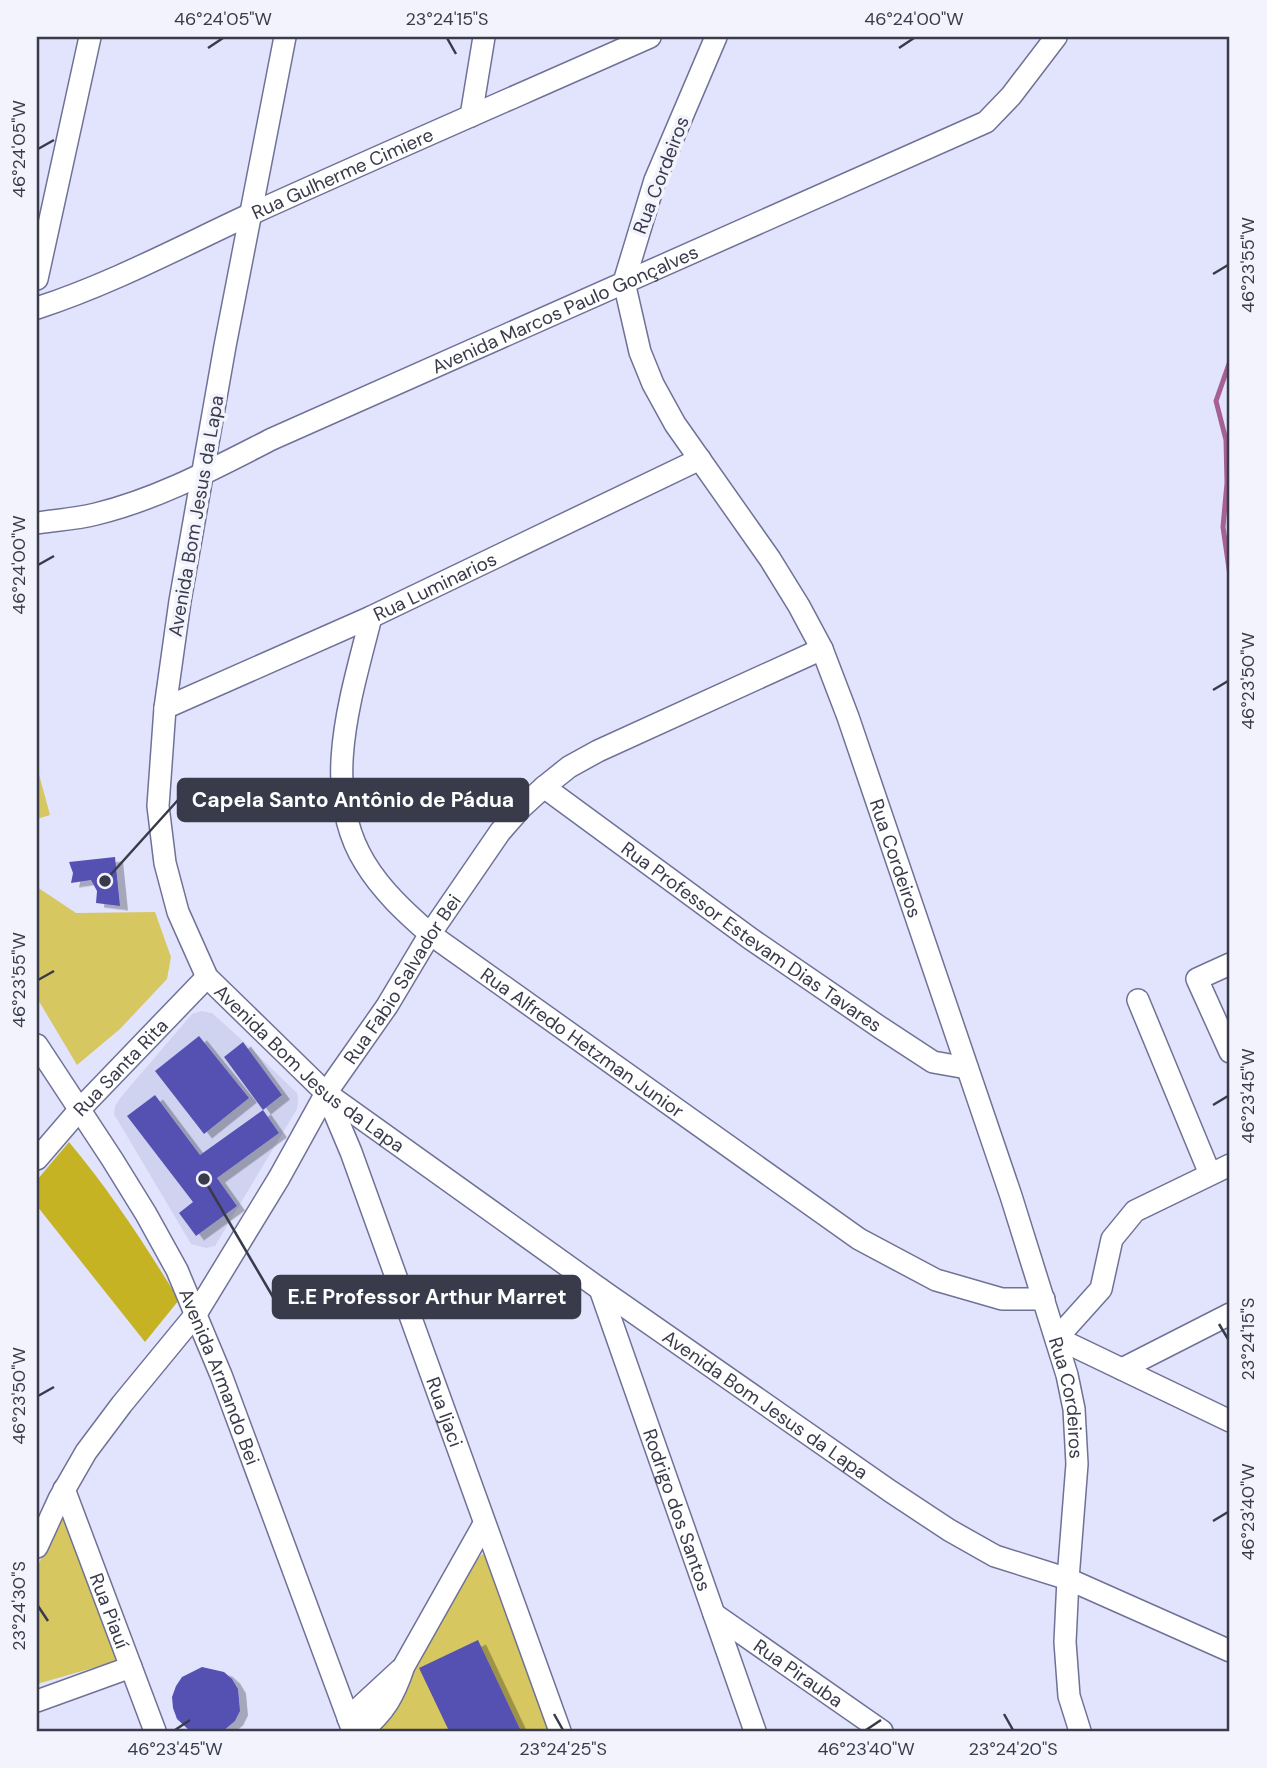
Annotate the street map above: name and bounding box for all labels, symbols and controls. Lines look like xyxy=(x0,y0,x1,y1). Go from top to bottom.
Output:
text: 46°24'05"W xyxy=(174,7,272,31)
text: 23°24'15"S xyxy=(406,7,489,31)
text: 46°24'00"W xyxy=(864,7,964,31)
text: 46°24'05"W xyxy=(7,100,31,198)
street label: Rua Cordeiros xyxy=(627,113,695,237)
street label: Rua Gulherme Cimiere xyxy=(247,122,437,225)
text: 46°23'55"W xyxy=(1236,217,1260,313)
street label: Avenida Marcos Paulo Gonçalves xyxy=(428,239,702,379)
street label: Avenida Bom Jesus da Lapa xyxy=(162,393,230,639)
text: 46°24'00"W xyxy=(7,515,31,615)
street label: Rua Luminarios xyxy=(369,546,500,627)
text: 46°23'50"W xyxy=(1236,632,1260,730)
callout: Capela Santo Antônio de Pádua xyxy=(178,779,528,821)
text: Capela Santo Antônio de Pádua xyxy=(192,786,514,814)
street label: Rua Cordeiros xyxy=(864,795,928,921)
street label: Rua Professor Estevam Dias Tavares xyxy=(616,836,887,1038)
street label: Rua Fabio Salvador Bei xyxy=(338,889,466,1069)
text: 46°23'55"W xyxy=(7,932,31,1028)
street label: Rua Alfredo Hetzman Junior xyxy=(476,962,689,1123)
street label: Avenida Bom Jesus da Lapa xyxy=(209,979,410,1158)
street label: Rua Santa Rita xyxy=(67,1013,173,1121)
text: 46°23'45"W xyxy=(1236,1048,1260,1144)
callout: E.E Professor Arthur Marret xyxy=(273,1276,580,1318)
text: E.E Professor Arthur Marret xyxy=(287,1283,567,1311)
street label: Avenida Armando Bei xyxy=(174,1285,266,1468)
text: 23°24'15"S xyxy=(1236,1298,1260,1381)
street label: Avenida Bom Jesus da Lapa xyxy=(658,1324,873,1484)
street label: Rua Cordeiros xyxy=(1043,1334,1089,1459)
text: 46°23'50"W xyxy=(7,1347,31,1445)
street label: Rua Ijaci xyxy=(421,1373,469,1450)
street label: Rodrigo dos Santos xyxy=(637,1425,717,1594)
text: 46°23'40"W xyxy=(1236,1463,1260,1561)
text: 23°24'30"S xyxy=(7,1561,31,1651)
street label: Rua Piauí xyxy=(84,1569,136,1653)
street label: Rua Pirauba xyxy=(749,1633,848,1713)
text: 46°23'45"W xyxy=(127,1737,223,1761)
text: 23°24'25"S xyxy=(519,1737,607,1761)
text: 46°23'40"W xyxy=(817,1737,915,1761)
text: 23°24'20"S xyxy=(968,1737,1058,1761)

